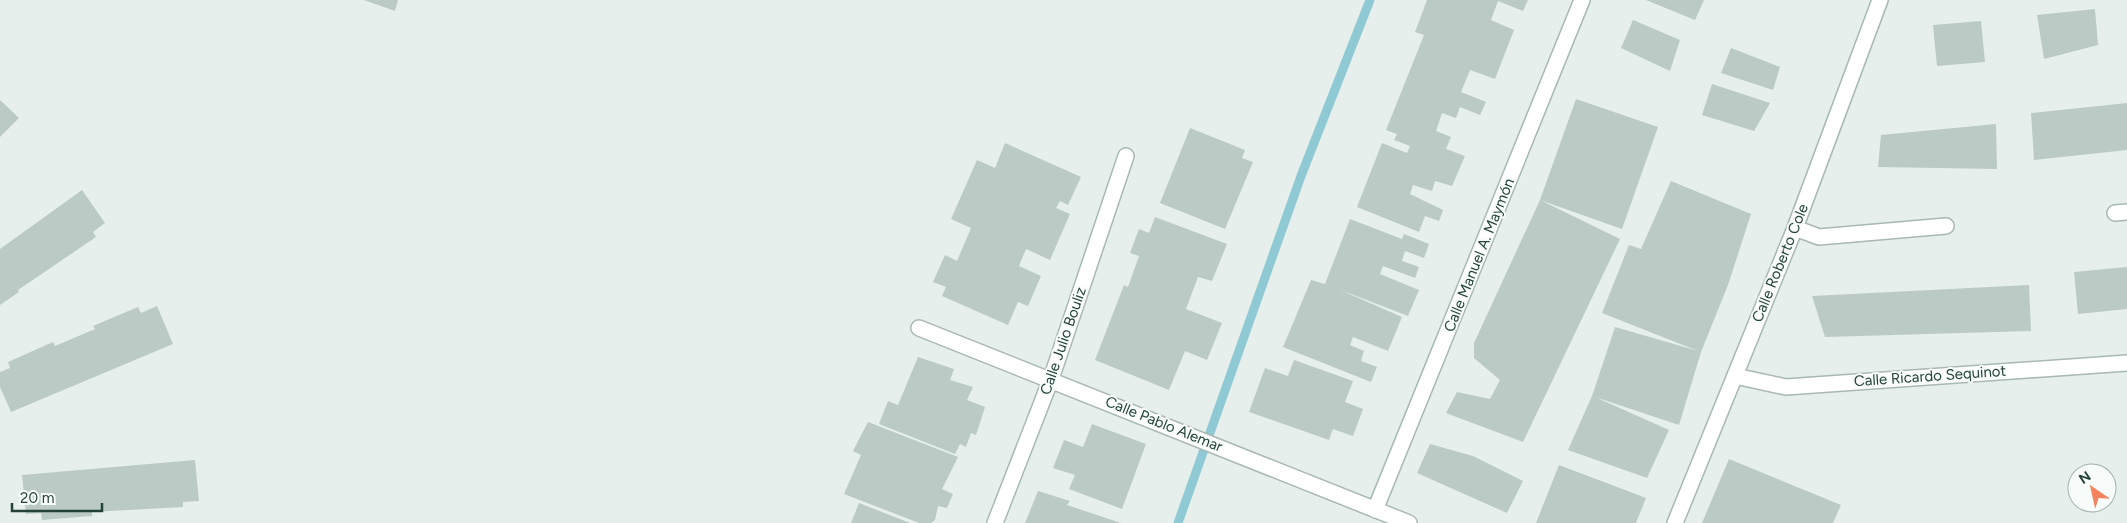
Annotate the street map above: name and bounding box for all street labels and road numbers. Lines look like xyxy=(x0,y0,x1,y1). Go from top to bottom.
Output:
street label: Calle Manuel A. Maymón xyxy=(1440,176,1518,334)
street label: Calle Roberto Cole xyxy=(1748,201,1812,325)
street label: Calle Julio Bouliz xyxy=(1036,285,1090,397)
street label: Calle Ricardo Sequinot xyxy=(1853,362,2007,390)
street label: Calle Pablo Alemar xyxy=(1103,392,1225,456)

